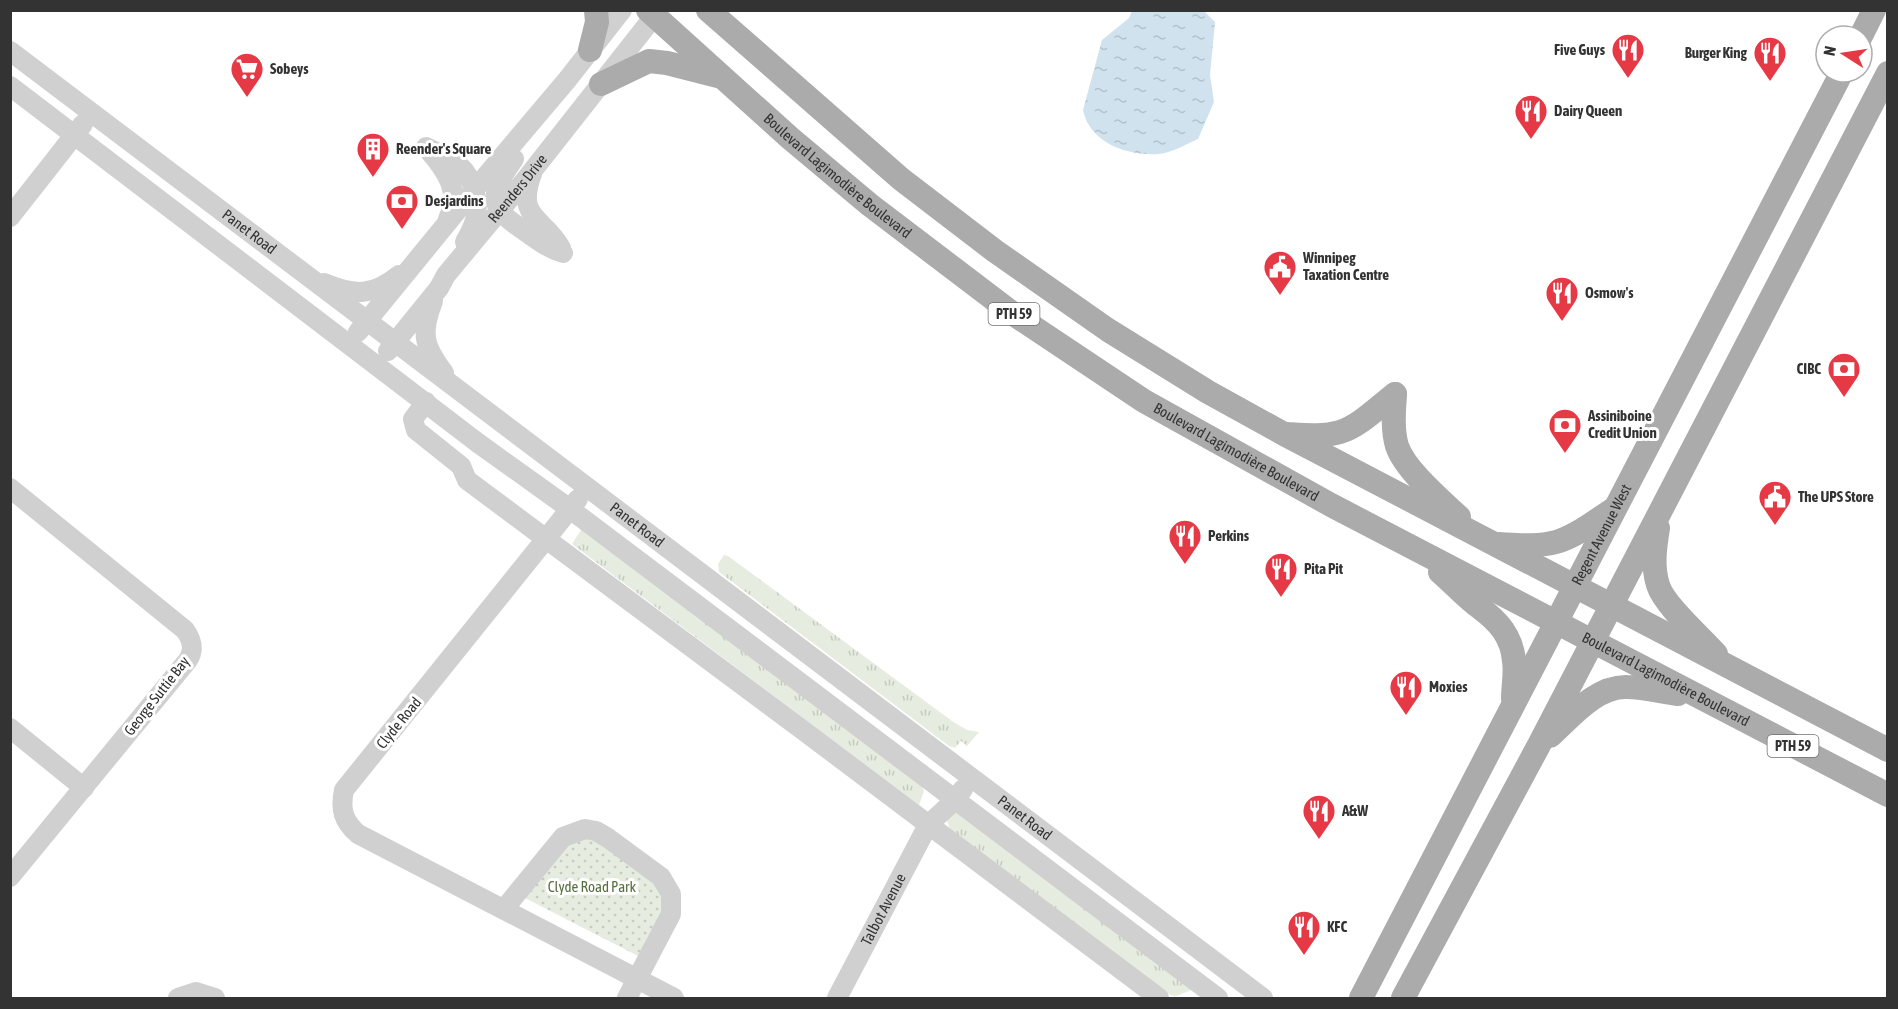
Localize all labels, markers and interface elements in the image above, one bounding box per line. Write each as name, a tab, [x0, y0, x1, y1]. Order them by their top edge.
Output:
north arrow	[1814, 24, 1874, 84]
restaurant icon: Five Guys	[1610, 32, 1646, 79]
restaurant icon: Burger King	[1752, 35, 1788, 82]
place label: Five Guys	[1554, 41, 1606, 58]
place label: Burger King	[1685, 44, 1748, 61]
text: N	[1820, 44, 1839, 57]
supermarket icon: Sobeys	[229, 51, 265, 98]
place label: Sobeys	[270, 60, 309, 77]
restaurant icon: Dairy Queen	[1513, 93, 1549, 140]
place label: Dairy Queen	[1554, 102, 1622, 119]
street label: Boulevard Lagimodière Boulevard	[761, 110, 915, 241]
building icon: Reender's Square	[355, 131, 391, 178]
place label: Reender's Square	[396, 140, 492, 157]
street label: Reenders Drive	[484, 151, 550, 226]
bank icon: Desjardins	[384, 183, 420, 230]
place label: Desjardins	[425, 192, 484, 209]
street label: Panet Road	[219, 206, 280, 257]
public building icon: Winnipeg Taxation Centre	[1262, 249, 1298, 296]
place label: Winnipeg Taxation Centre	[1302, 249, 1389, 283]
restaurant icon: Osmow's	[1544, 275, 1580, 322]
place label: Osmow's	[1585, 284, 1634, 301]
road number: PTH 59	[988, 303, 1040, 325]
bank icon: CIBC	[1826, 351, 1862, 398]
place label: CIBC	[1797, 360, 1821, 377]
street label: Boulevard Lagimodière Boulevard	[1151, 399, 1322, 505]
bank icon: Assiniboine Credit Union	[1547, 407, 1583, 454]
place label: Assiniboine Credit Union	[1587, 407, 1657, 441]
public building icon: The UPS Store	[1757, 479, 1793, 526]
street label: Regent Avenue West	[1568, 481, 1634, 588]
place label: The UPS Store	[1798, 488, 1874, 505]
street label: Panet Road	[607, 499, 668, 550]
restaurant icon: Perkins	[1167, 518, 1203, 565]
place label: Perkins	[1208, 527, 1250, 544]
restaurant icon: Pita Pit	[1263, 551, 1299, 598]
place label: Pita Pit	[1304, 560, 1344, 577]
street label: Boulevard Lagimodière Boulevard	[1579, 628, 1753, 729]
street label: George Suttie Bay	[121, 653, 193, 739]
restaurant icon: Moxies	[1388, 669, 1424, 716]
place label: Moxies	[1429, 678, 1468, 695]
street label: Clyde Road	[373, 694, 424, 752]
road number: PTH 59	[1768, 735, 1818, 757]
street label: Panet Road	[995, 792, 1055, 843]
restaurant icon: A&W	[1301, 793, 1337, 840]
place label: A&W	[1341, 802, 1368, 819]
street label: Talbot Avenue	[857, 870, 909, 948]
park label: Clyde Road Park	[548, 878, 637, 895]
restaurant icon: KFC	[1286, 909, 1322, 956]
place label: KFC	[1327, 918, 1347, 935]

